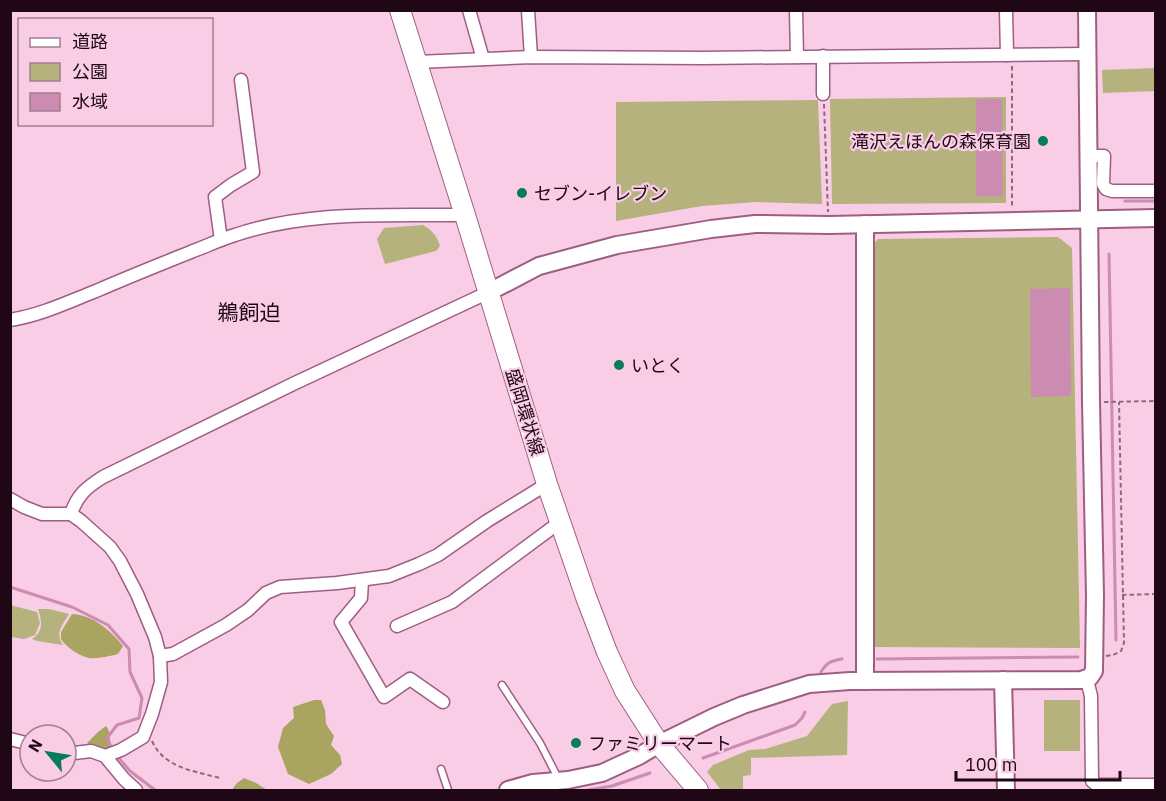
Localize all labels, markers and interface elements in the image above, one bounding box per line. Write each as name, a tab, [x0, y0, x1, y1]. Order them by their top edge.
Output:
legend	[18, 18, 213, 126]
text: 道路	[72, 30, 108, 53]
text: 公園	[72, 60, 108, 83]
text: 水域	[72, 90, 108, 113]
place label: 滝沢えほんの森保育園	[851, 130, 1031, 153]
marker: 滝沢えほんの森保育園	[1036, 134, 1050, 148]
place label: セブン-イレブン	[534, 182, 667, 205]
marker: セブン-イレブン	[515, 186, 529, 200]
district label: 鵜飼迫	[218, 298, 281, 326]
place label: いとく	[631, 354, 684, 377]
marker: いとく	[612, 358, 626, 372]
street label: 盛岡環状線	[501, 366, 549, 458]
north arrow	[18, 723, 78, 783]
place label: ファミリーマート	[588, 732, 732, 755]
text: N	[23, 735, 47, 756]
marker: ファミリーマート	[569, 736, 583, 750]
scale bar	[956, 744, 1120, 782]
text: 100 m	[965, 753, 1017, 776]

